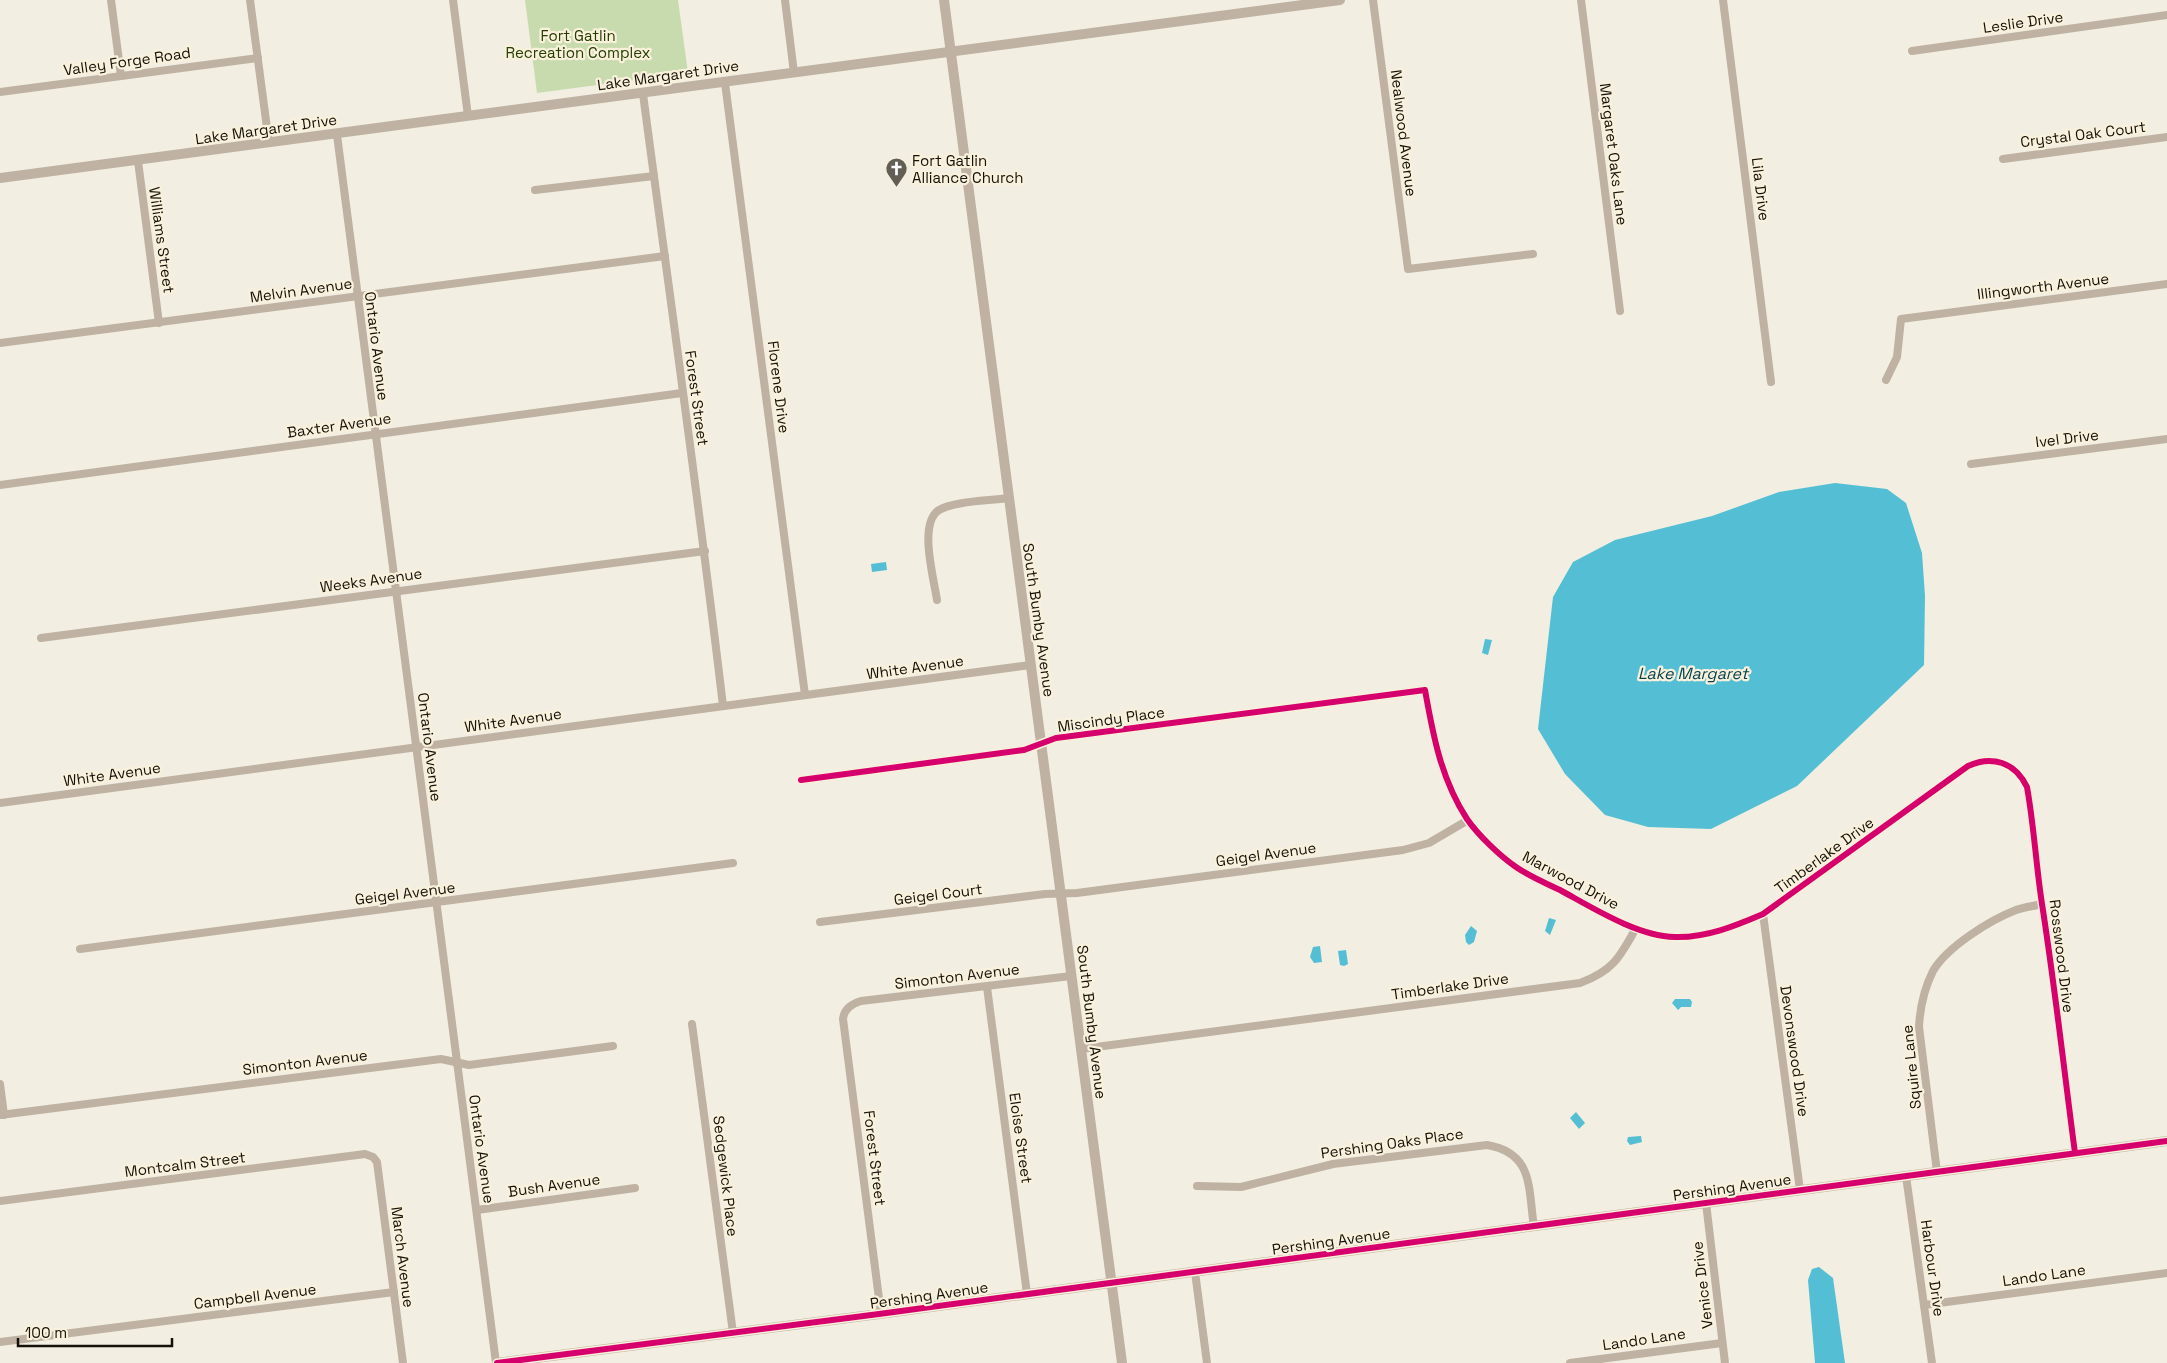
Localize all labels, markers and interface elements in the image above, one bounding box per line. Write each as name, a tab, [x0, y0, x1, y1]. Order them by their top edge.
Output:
street label: Leslie Drive	[1982, 7, 2065, 37]
park label: Fort Gatlin Recreation Complex	[505, 26, 651, 62]
street label: Valley Forge Road	[62, 43, 192, 79]
street label: Lake Margaret Drive	[596, 56, 740, 94]
street label: Nealwood Avenue	[1387, 68, 1421, 198]
street label: Margaret Oaks Lane	[1596, 82, 1632, 226]
street label: Lake Margaret Drive	[194, 110, 338, 148]
street label: Crystal Oak Court	[2019, 117, 2147, 151]
place label: Fort Gatlin Alliance Church	[912, 151, 1023, 187]
street label: Lila Drive	[1748, 156, 1774, 222]
church icon: Fort Gatlin Alliance Church	[884, 157, 908, 188]
street label: Williams Street	[145, 186, 179, 294]
street label: Illingworth Avenue	[1976, 268, 2110, 304]
street label: Melvin Avenue	[249, 273, 353, 307]
street label: Ontario Avenue	[361, 290, 393, 402]
street label: Florene Drive	[764, 340, 794, 435]
street label: Forest Street	[681, 349, 713, 447]
street label: Baxter Avenue	[286, 408, 393, 442]
street label: Ivel Drive	[2034, 425, 2100, 451]
street label: South Bumby Avenue	[1019, 542, 1059, 698]
street label: Weeks Avenue	[319, 563, 423, 597]
street label: White Avenue	[865, 651, 965, 683]
water label: Lake Margaret	[1638, 663, 1750, 684]
street label: Ontario Avenue	[414, 691, 446, 803]
street label: Miscindy Place	[1056, 702, 1166, 736]
street label: White Avenue	[463, 704, 563, 736]
street label: White Avenue	[62, 758, 162, 790]
street label: Timberlake Drive	[1771, 813, 1877, 897]
street label: Geigel Avenue	[1215, 838, 1318, 870]
street label: Marwood Drive	[1519, 846, 1623, 914]
street label: Geigel Avenue	[354, 877, 457, 909]
street label: Geigel Court	[893, 879, 983, 909]
street label: Rosswood Drive	[2046, 898, 2078, 1014]
street label: South Bumby Avenue	[1073, 944, 1111, 1100]
street label: Simonton Avenue	[893, 959, 1021, 993]
street label: Timberlake Drive	[1390, 968, 1510, 1004]
street label: Devonswood Drive	[1776, 984, 1814, 1118]
street label: Squire Lane	[1897, 1024, 1925, 1110]
street label: Simonton Avenue	[241, 1045, 369, 1079]
street label: Eloise Street	[1005, 1091, 1037, 1185]
street label: Ontario Avenue	[465, 1093, 499, 1205]
street label: Forest Street	[860, 1109, 890, 1207]
street label: Sedgewick Place	[709, 1114, 743, 1238]
street label: Pershing Oaks Place	[1319, 1124, 1465, 1162]
street label: Montcalm Street	[123, 1147, 247, 1181]
street label: Bush Avenue	[507, 1169, 601, 1201]
street label: Pershing Avenue	[1672, 1169, 1793, 1205]
street label: March Avenue	[387, 1205, 419, 1309]
street label: Harbour Drive	[1917, 1218, 1949, 1318]
street label: Pershing Avenue	[1271, 1223, 1392, 1259]
street label: Venice Drive	[1687, 1240, 1717, 1330]
street label: Lando Lane	[2001, 1260, 2087, 1290]
street label: Pershing Avenue	[869, 1277, 990, 1313]
street label: Campbell Avenue	[193, 1279, 317, 1313]
scale bar	[18, 1316, 171, 1348]
text: 100 m	[25, 1323, 67, 1342]
street label: Lando Lane	[1601, 1324, 1687, 1354]

